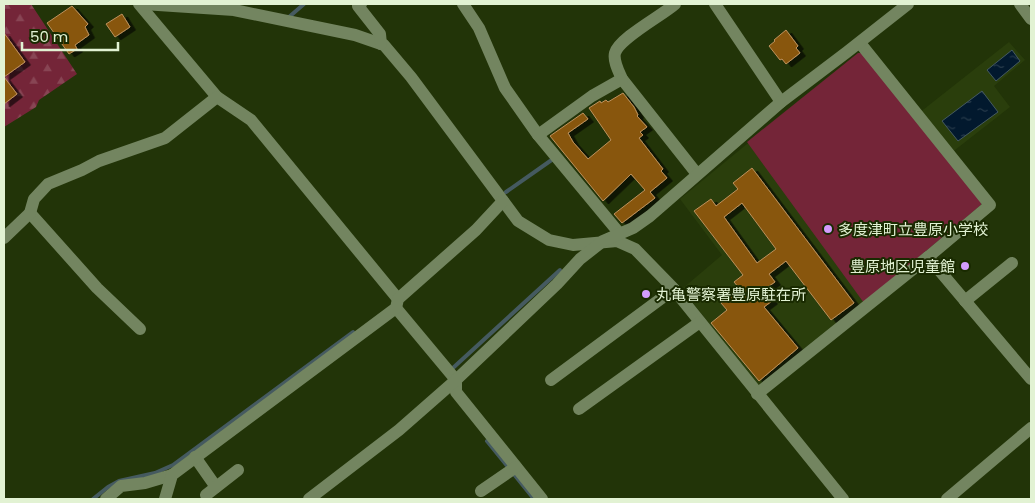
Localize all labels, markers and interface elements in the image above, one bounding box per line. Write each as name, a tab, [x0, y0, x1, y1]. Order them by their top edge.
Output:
scale bar	[22, 20, 119, 52]
text: 50 m	[30, 26, 68, 47]
place label: 多度津町立豊原小学校	[838, 219, 988, 240]
marker: 多度津町立豊原小学校	[822, 223, 834, 235]
place label: 豊原地区児童館	[850, 256, 955, 277]
marker: 豊原地区児童館	[959, 260, 971, 272]
place label: 丸亀警察署豊原駐在所	[656, 284, 806, 305]
marker: 丸亀警察署豊原駐在所	[640, 288, 652, 300]

